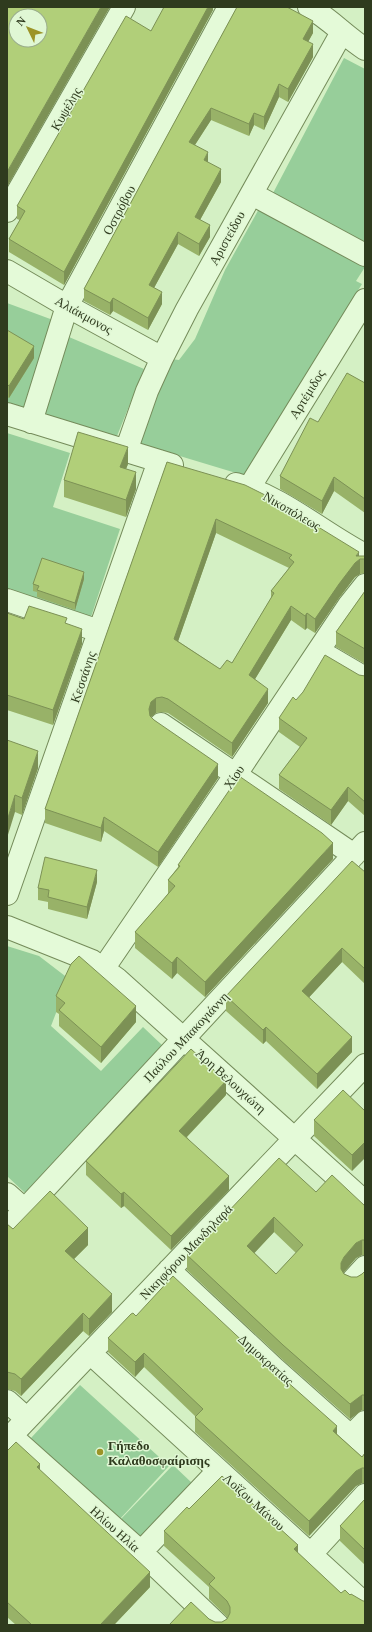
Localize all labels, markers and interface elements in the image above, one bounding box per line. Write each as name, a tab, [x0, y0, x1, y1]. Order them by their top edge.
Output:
north arrow	[8, 8, 48, 48]
text: N	[14, 14, 28, 28]
street label: Κυψέλης	[48, 84, 85, 133]
street label: Οστρόβου	[100, 183, 138, 237]
street label: Αριστείδου	[206, 208, 248, 268]
street label: Αλιάκμονος	[53, 293, 116, 337]
street label: Αρτέμιδος	[286, 366, 328, 421]
street label: Νικοπόλεως	[260, 488, 324, 534]
street label: Κεσσάνης	[67, 648, 99, 705]
street label: Χίου	[221, 762, 247, 792]
street label: Παύλου Μπακογιάννη	[140, 989, 232, 1085]
street label: Άρη Βελουχιώτη	[193, 1046, 269, 1117]
street label: Νικηφόρου Μανδηλαρά	[137, 1201, 235, 1303]
street label: Δημοκρατίας	[235, 1331, 297, 1389]
place label: Γήπεδο Καλαθοσφαίρισης	[108, 1438, 210, 1468]
marker: Γήπεδο Καλαθοσφαίρισης	[95, 1447, 105, 1457]
street label: Λοΐζου Μάνου	[220, 1470, 288, 1534]
street label: Ηλίου Ηλία	[87, 1503, 143, 1555]

